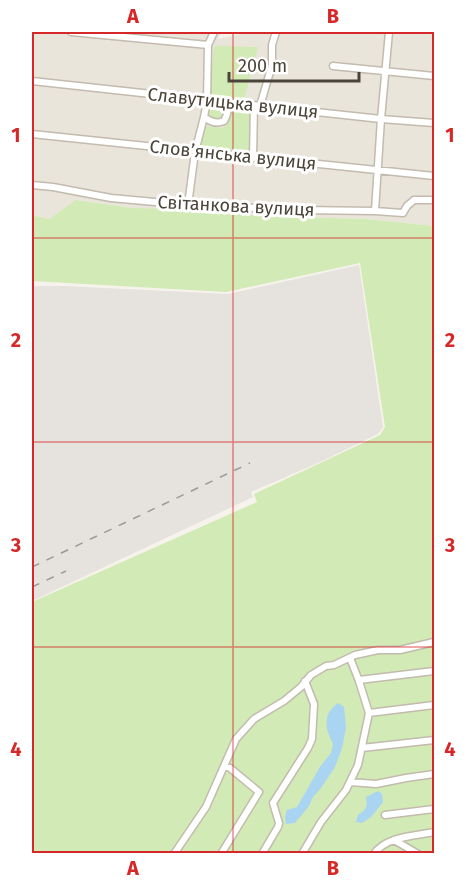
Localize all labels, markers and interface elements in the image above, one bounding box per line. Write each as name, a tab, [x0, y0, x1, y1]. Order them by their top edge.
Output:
text: A	[126, 4, 140, 28]
text: B	[327, 4, 339, 28]
scale bar	[229, 45, 360, 83]
text: 200 m	[238, 55, 287, 77]
street label: Славутицька вулиця	[147, 83, 319, 123]
text: 1	[11, 123, 21, 147]
text: 1	[445, 123, 455, 147]
street label: Словʼянська вулиця	[149, 135, 317, 175]
street label: Світанкова вулиця	[157, 191, 315, 221]
text: 2	[11, 328, 21, 352]
text: 2	[445, 328, 455, 352]
text: 3	[10, 533, 21, 557]
text: 3	[444, 533, 455, 557]
text: 4	[10, 737, 22, 761]
text: 4	[444, 737, 456, 761]
text: A	[126, 856, 140, 880]
text: B	[327, 856, 339, 880]

